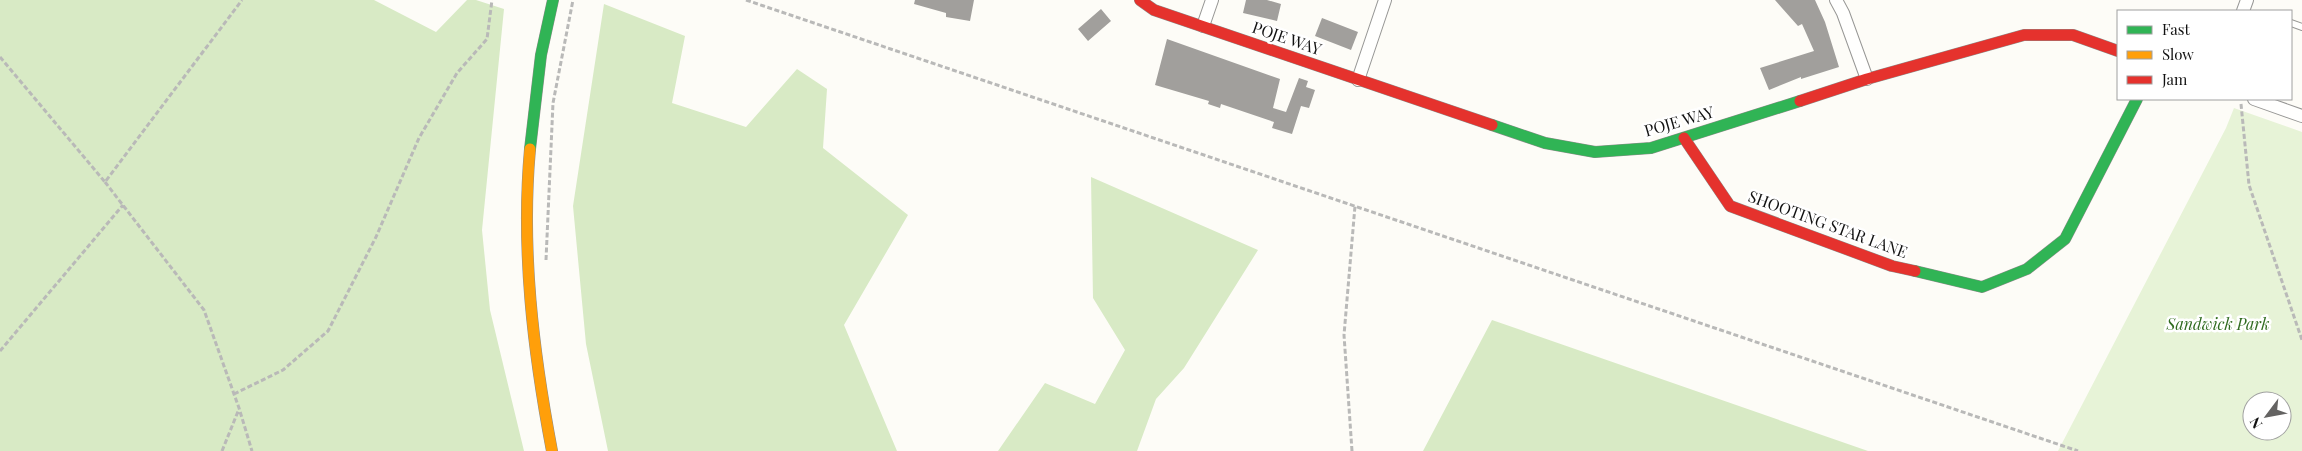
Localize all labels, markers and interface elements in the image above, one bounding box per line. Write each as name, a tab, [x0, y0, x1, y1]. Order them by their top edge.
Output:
legend	[2117, 10, 2292, 100]
street label: POJE WAY	[1250, 16, 1325, 59]
text: Fast	[2162, 19, 2191, 39]
text: Slow	[2162, 44, 2194, 64]
text: Jam	[2161, 69, 2188, 89]
street label: POJE WAY	[1641, 100, 1717, 141]
street label: SHOOTING STAR LANE	[1746, 185, 1911, 262]
park label: Sandwick Park	[2166, 313, 2269, 334]
north arrow	[2242, 391, 2292, 441]
text: N	[2245, 414, 2266, 432]

